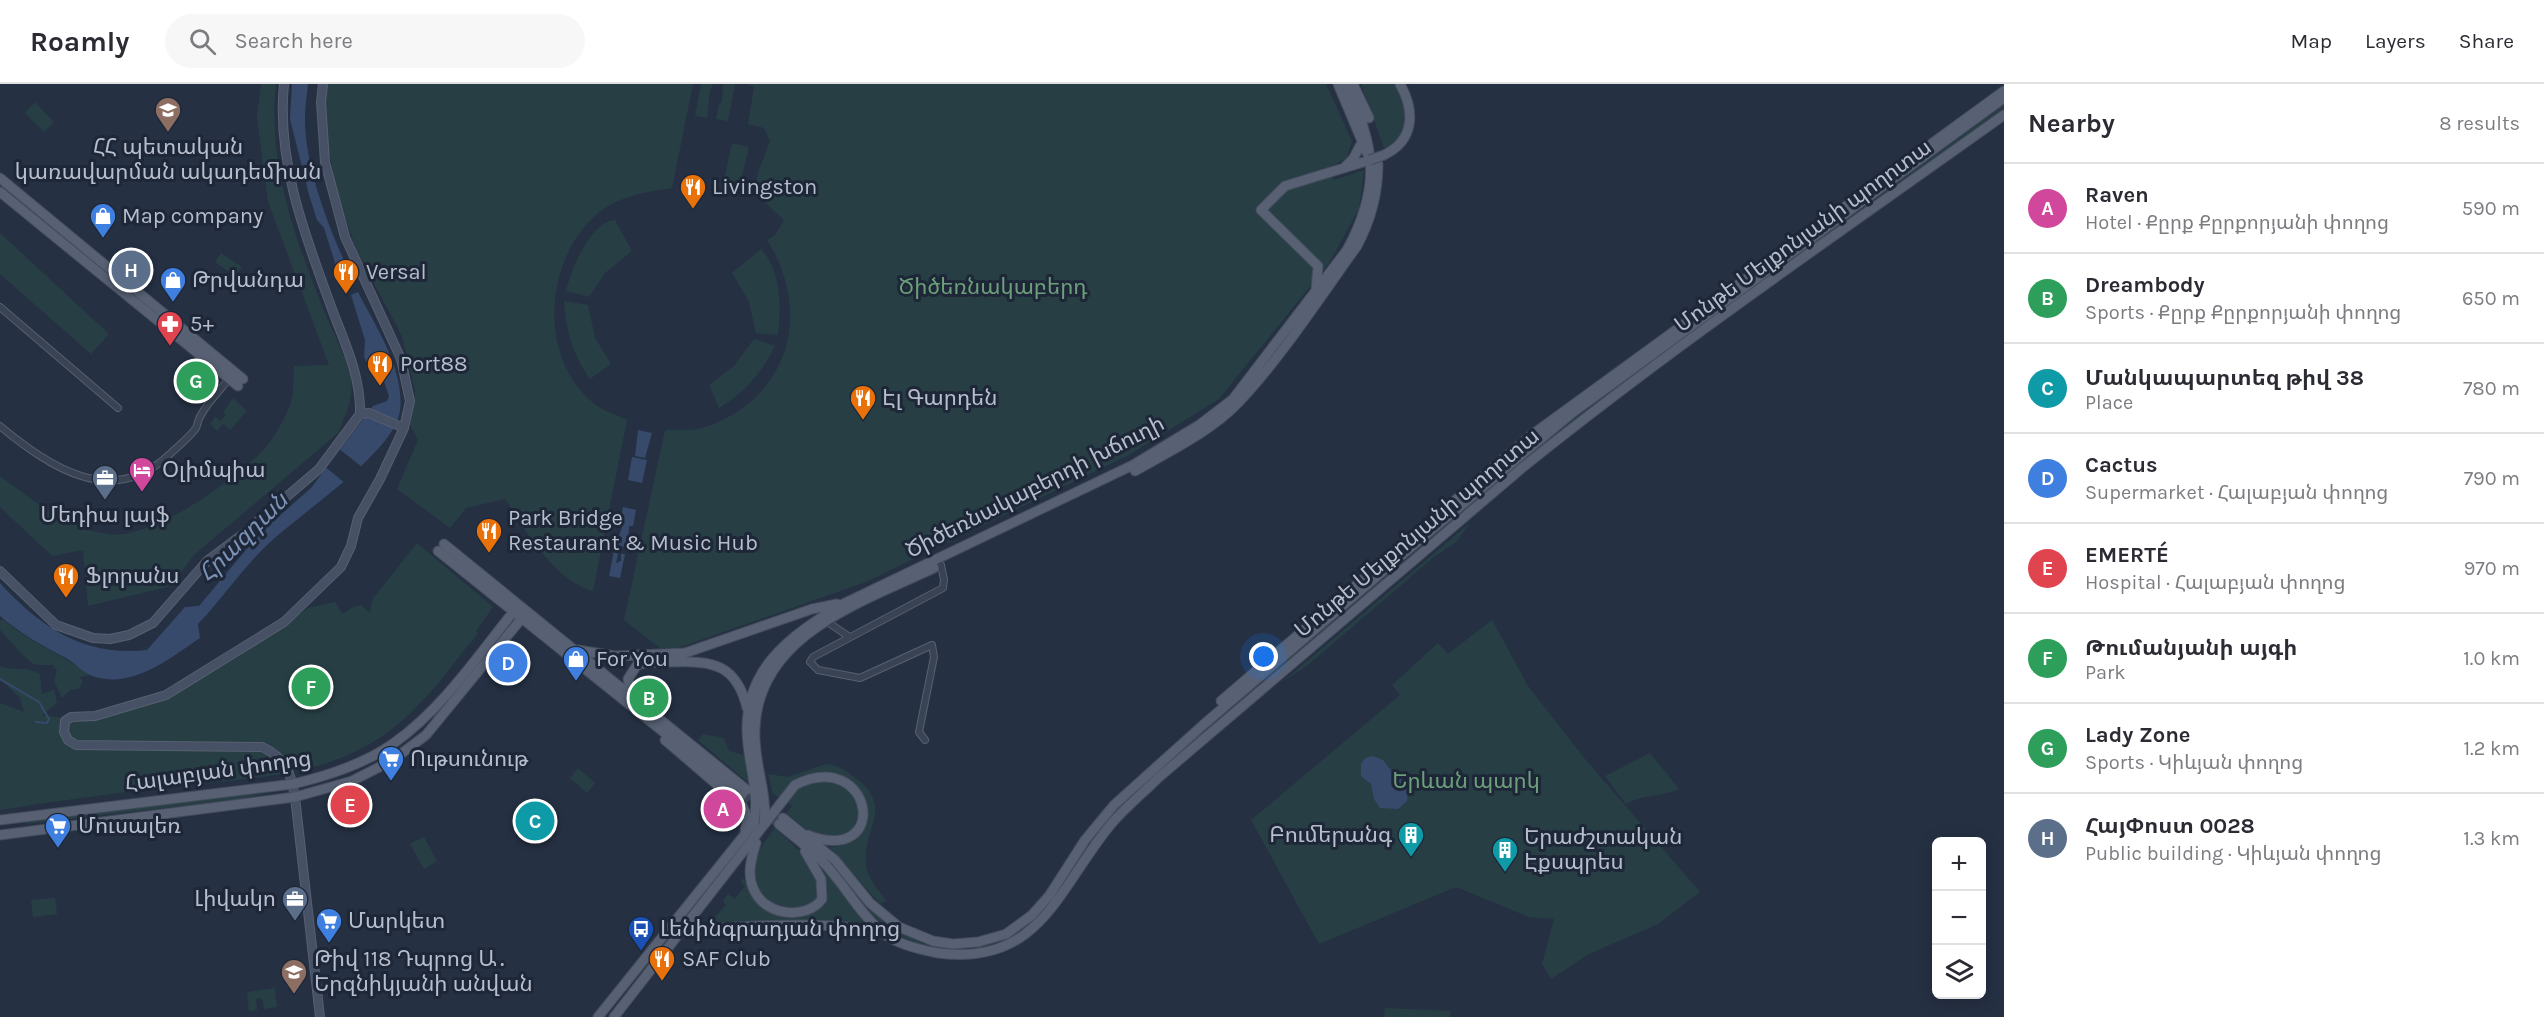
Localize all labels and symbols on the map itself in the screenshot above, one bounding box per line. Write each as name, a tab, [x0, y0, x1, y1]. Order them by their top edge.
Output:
school or university icon: ՀՀ պետական կառավարման ակադեմիան	[153, 95, 183, 133]
place label: ՀՀ պետական կառավարման ակադեմիան	[15, 134, 321, 185]
street label: Մոնթե Մելքոնյանի պողոտա	[1669, 134, 1937, 338]
restaurant icon: Livingston	[678, 172, 708, 210]
place label: Livingston	[712, 174, 817, 200]
shop icon: Map company	[88, 201, 118, 239]
place label: Map company	[122, 203, 263, 229]
pin: H	[112, 248, 150, 292]
restaurant icon: Versal	[331, 257, 361, 295]
place label: Versal	[366, 259, 427, 285]
shop icon: Թրվանդա	[158, 265, 188, 303]
place label: Թրվանդա	[192, 267, 304, 293]
park label: Ծիծեռնակաբերդ	[899, 274, 1087, 300]
pharmacy icon: 5+	[155, 309, 185, 347]
place label: 5+	[190, 311, 214, 337]
restaurant icon: Port88	[365, 349, 395, 387]
place label: Port88	[400, 351, 467, 377]
pin: G	[176, 358, 216, 404]
restaurant icon: Էլ Գարդեն	[848, 383, 878, 421]
place label: Էլ Գարդեն	[882, 385, 997, 411]
street label: Ծիծեռնակաբերդի խճուղի	[901, 410, 1169, 564]
street label: Մոնթե Մելքոնյանի պողոտա	[1289, 423, 1545, 643]
hotel icon: Օլիմպիա	[127, 455, 157, 493]
place label: Օլիմպիա	[162, 457, 265, 483]
office icon: Մեդիա լայֆ	[90, 463, 120, 501]
water label: Հրազդան	[192, 485, 295, 588]
place label: Մեդիա լայֆ	[40, 502, 170, 528]
place label: Park Bridge Restaurant & Music Hub	[508, 505, 758, 556]
restaurant icon: Park Bridge Restaurant & Music Hub	[474, 516, 504, 554]
restaurant icon: Ֆլորանս	[51, 561, 81, 599]
place label: Ֆլորանս	[86, 563, 179, 589]
pin: D	[488, 640, 528, 686]
your location	[1249, 642, 1278, 671]
shop icon: For You	[561, 644, 591, 682]
place label: For You	[596, 646, 668, 672]
pin: F	[292, 664, 330, 710]
pin: B	[630, 676, 668, 720]
supermarket icon: Ութսունութ	[376, 744, 406, 782]
street label: Հալաբյան փողոց	[123, 745, 313, 797]
place label: Ութսունութ	[410, 746, 529, 772]
park label: Երևան պարկ	[1392, 768, 1540, 794]
pin: E	[330, 782, 370, 828]
pin: A	[704, 786, 742, 832]
pin: C	[516, 798, 554, 844]
supermarket icon: Մուսալեռ	[43, 811, 73, 849]
place label: Մուսալեռ	[78, 813, 181, 839]
building icon: Բումերանգ	[1396, 820, 1426, 858]
place label: Բումերանգ	[1269, 822, 1392, 848]
place label: Երաժշտական Էքսպրես	[1524, 824, 1682, 875]
building icon: Երաժշտական Էքսպրես	[1490, 835, 1520, 873]
office icon: Լիվակո	[280, 884, 310, 922]
place label: Լիվակո	[194, 886, 276, 912]
supermarket icon: Մարկետ	[314, 906, 344, 944]
place label: Մարկետ	[348, 908, 445, 934]
bus stop icon: Լենինգրադյան փողոց	[626, 914, 656, 952]
place label: Լենինգրադյան փողոց	[660, 916, 900, 942]
restaurant icon: SAF Club	[647, 944, 677, 982]
place label: Թիվ 118 Դպրոց Ա․ Երզնիկյանի անվան	[314, 946, 533, 997]
place label: SAF Club	[682, 946, 771, 972]
school or university icon: Թիվ 118 Դպրոց Ա․ Երզնիկյանի անվան	[279, 957, 309, 995]

